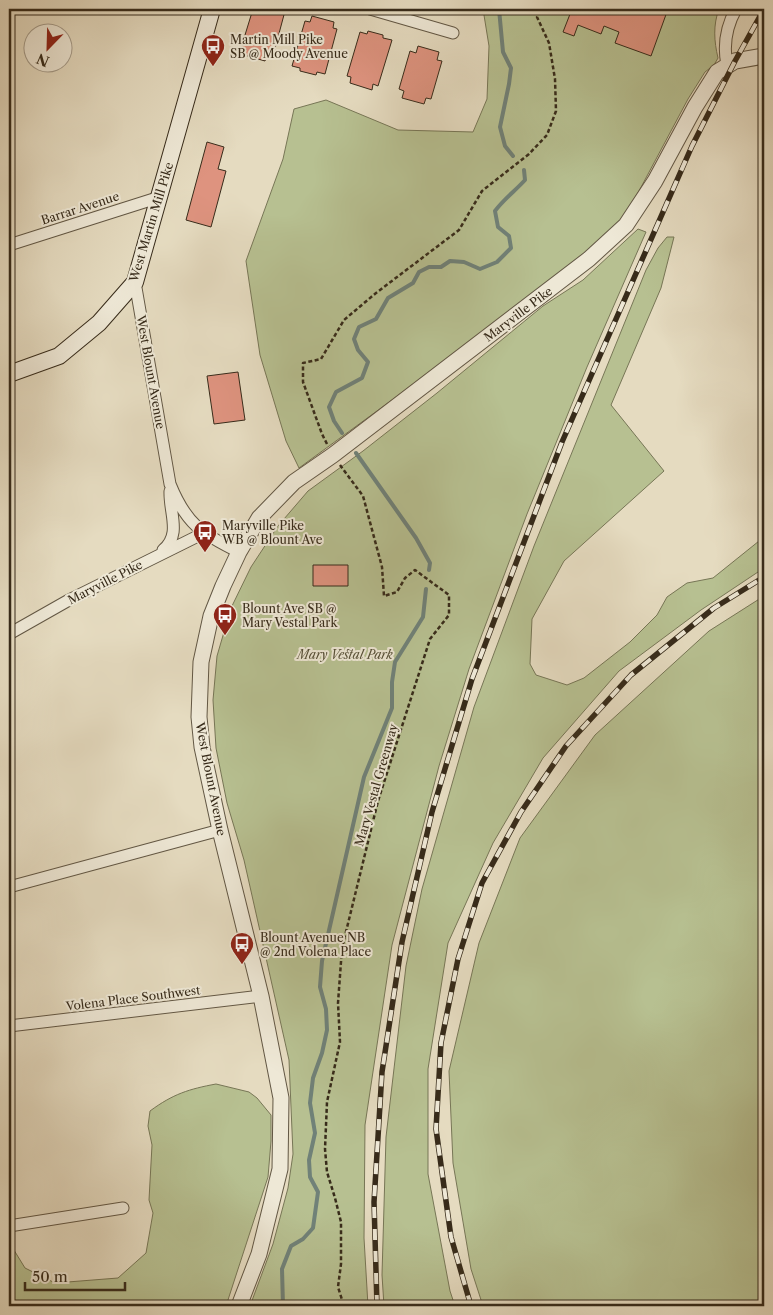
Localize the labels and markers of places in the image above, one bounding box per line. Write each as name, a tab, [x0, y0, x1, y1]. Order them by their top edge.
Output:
place label: Martin Mill Pike SB @ Moody Avenue	[230, 32, 348, 61]
bus stop icon: Martin Mill Pike SB @ Moody Avenue	[200, 33, 226, 67]
place label: Maryville Pike WB @ Blount Ave	[221, 518, 323, 547]
bus stop icon: Maryville Pike WB @ Blount Ave	[192, 519, 218, 553]
place label: Blount Ave SB @ Mary Vestal Park	[242, 601, 338, 630]
bus stop icon: Blount Ave SB @ Mary Vestal Park	[212, 602, 238, 636]
place label: Blount Avenue NB @ 2nd Volena Place	[260, 930, 371, 959]
bus stop icon: Blount Avenue NB @ 2nd Volena Place	[229, 931, 255, 965]

